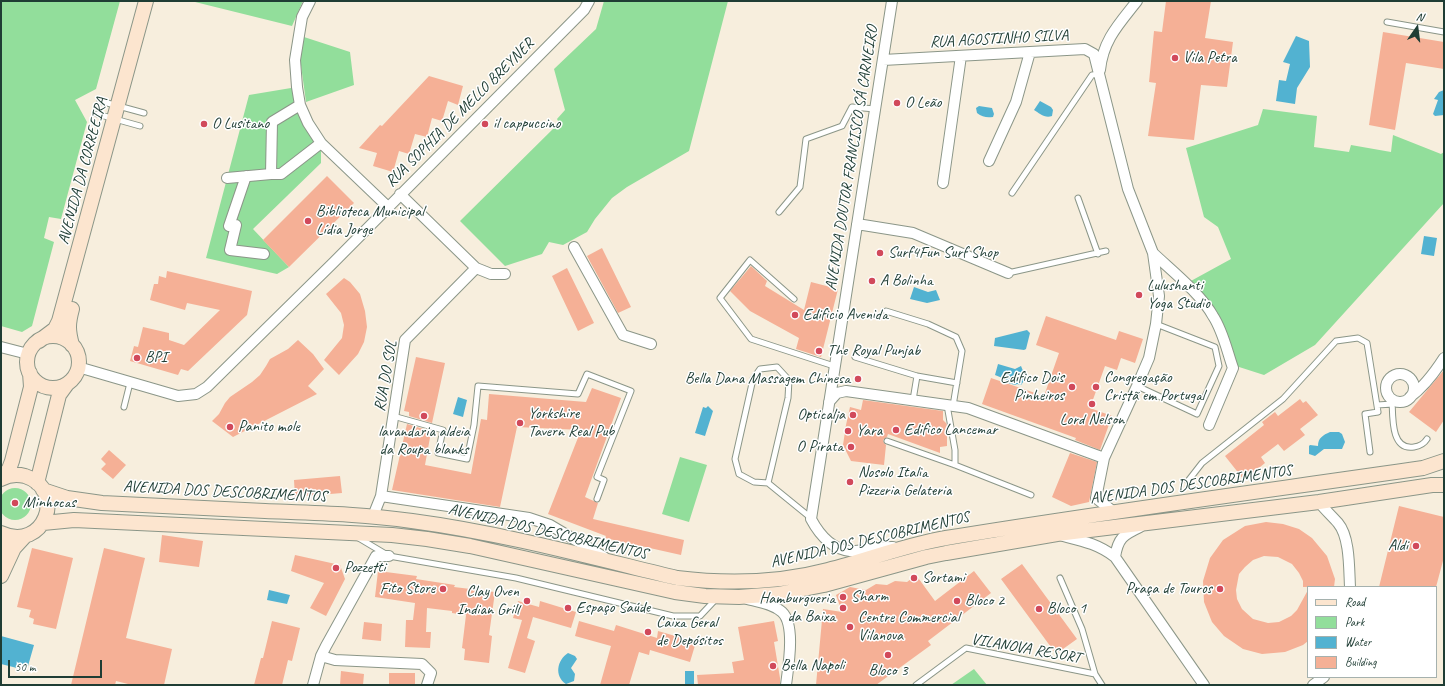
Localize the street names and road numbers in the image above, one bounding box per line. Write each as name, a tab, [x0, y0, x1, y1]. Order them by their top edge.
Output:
street label: AVENIDA DOUTOR FRANCISCO SÁ CARNEIRO	[822, 24, 882, 292]
street label: RUA AGOSTINHO SILVA	[929, 26, 1069, 52]
street label: RUA SOPHIA DE MELLO BREYNER	[382, 35, 538, 191]
street label: AVENIDA DA CORREEIRA	[54, 95, 112, 247]
street label: RUA DO SOL	[370, 339, 402, 413]
street label: AVENIDA DOS DESCOBRIMENTOS	[1089, 461, 1293, 509]
street label: AVENIDA DOS DESCOBRIMENTOS	[123, 477, 327, 507]
street label: AVENIDA DOS DESCOBRIMENTOS	[447, 500, 649, 564]
street label: AVENIDA DOS DESCOBRIMENTOS	[769, 508, 971, 572]
street label: VILANOVA RESORT	[970, 630, 1082, 668]

